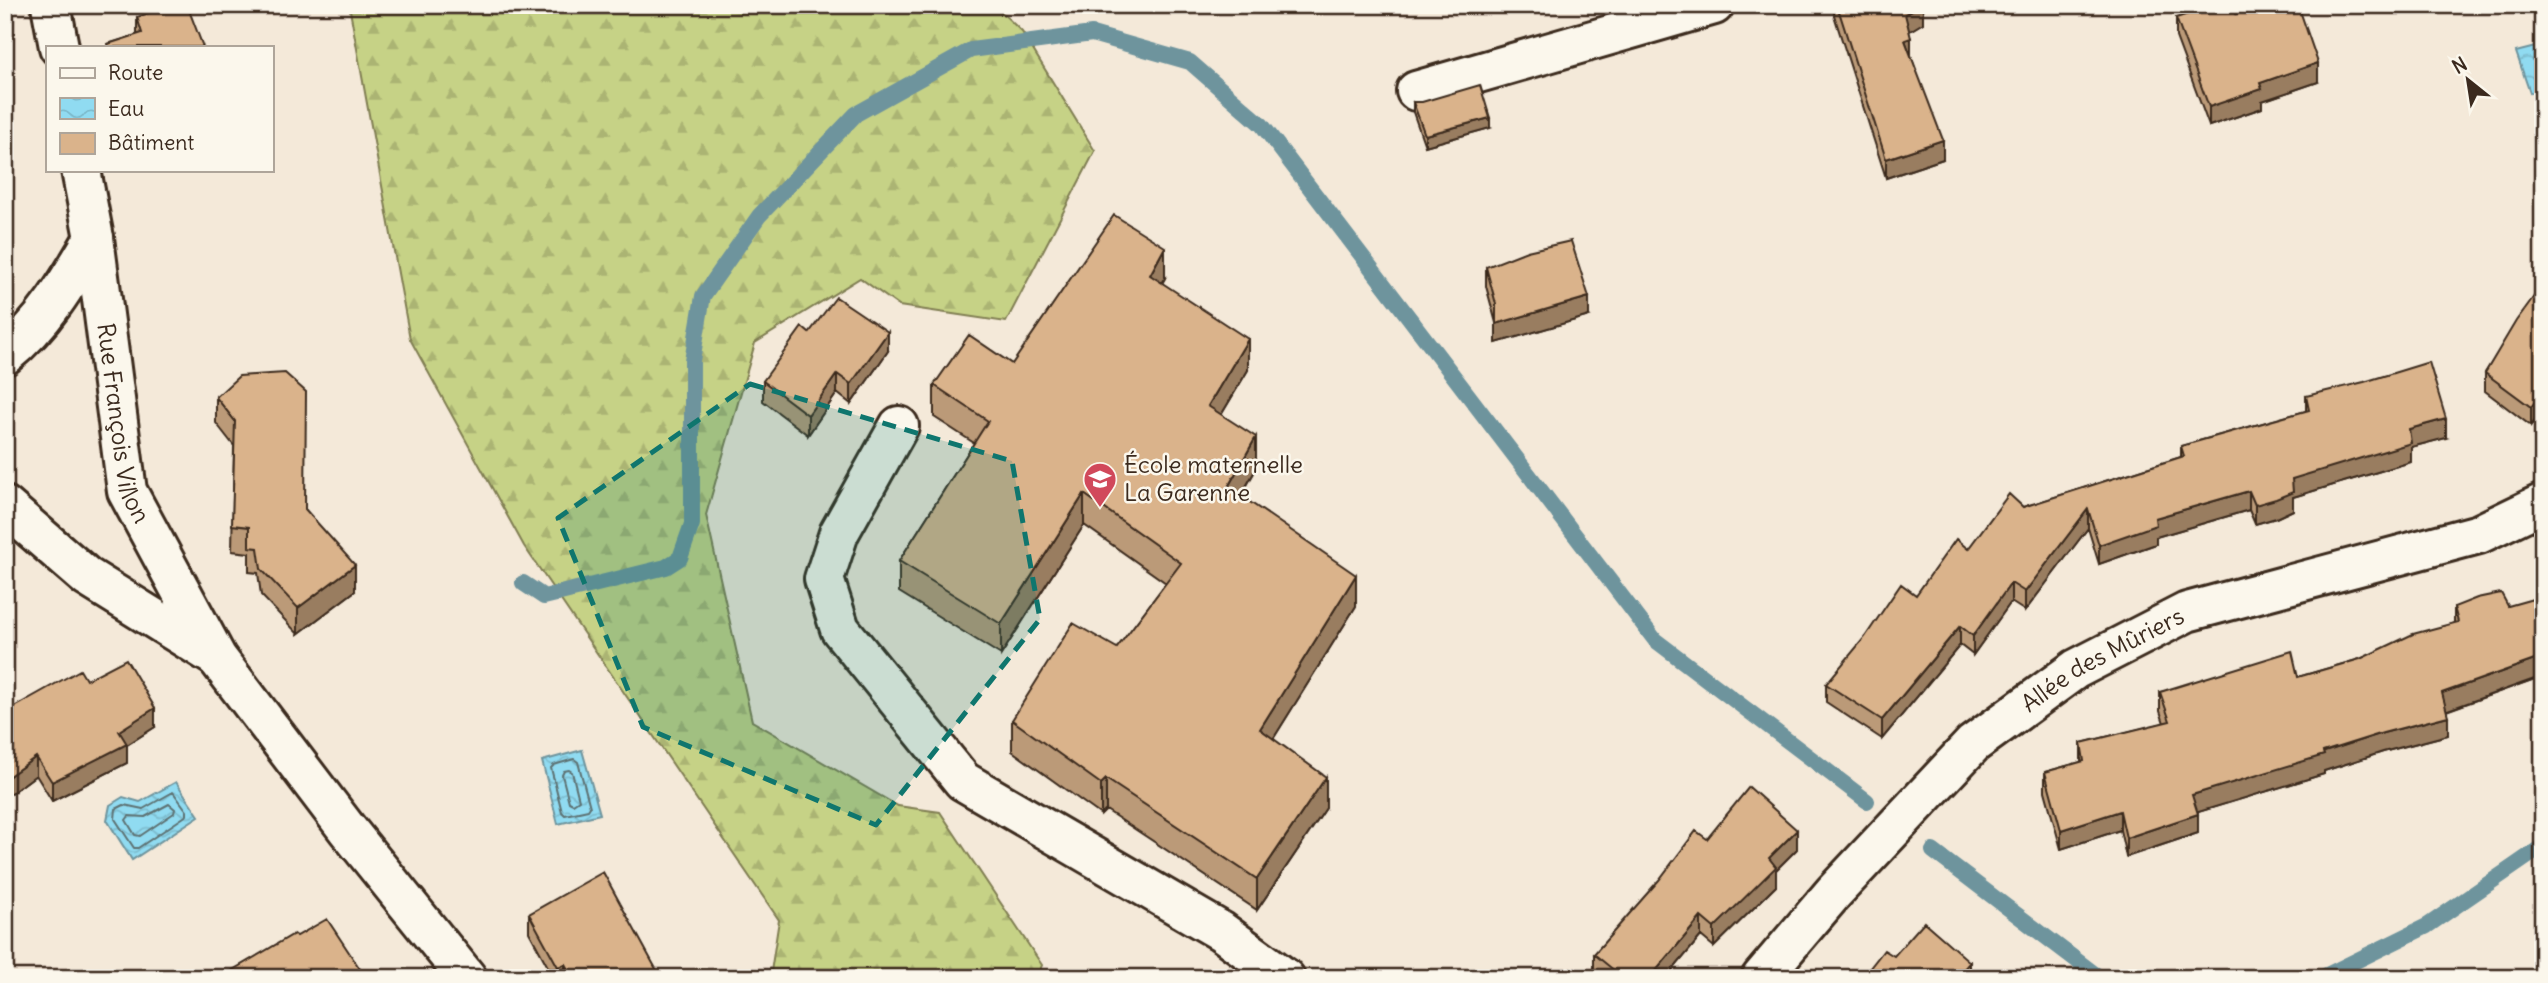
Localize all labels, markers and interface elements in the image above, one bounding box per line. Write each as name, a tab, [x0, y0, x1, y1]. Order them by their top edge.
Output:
legend	[46, 46, 273, 172]
north arrow	[2432, 46, 2502, 116]
text: N	[2448, 52, 2471, 79]
text: Route	[108, 59, 163, 86]
text: Eau	[108, 95, 144, 122]
text: Bâtiment	[108, 129, 194, 156]
street label: Rue François Villon	[91, 321, 157, 528]
place label: École maternelle La Garenne	[1124, 449, 1303, 507]
school or university icon: École maternelle La Garenne	[1081, 460, 1119, 509]
street label: Allée des Mûriers	[2015, 600, 2189, 718]

